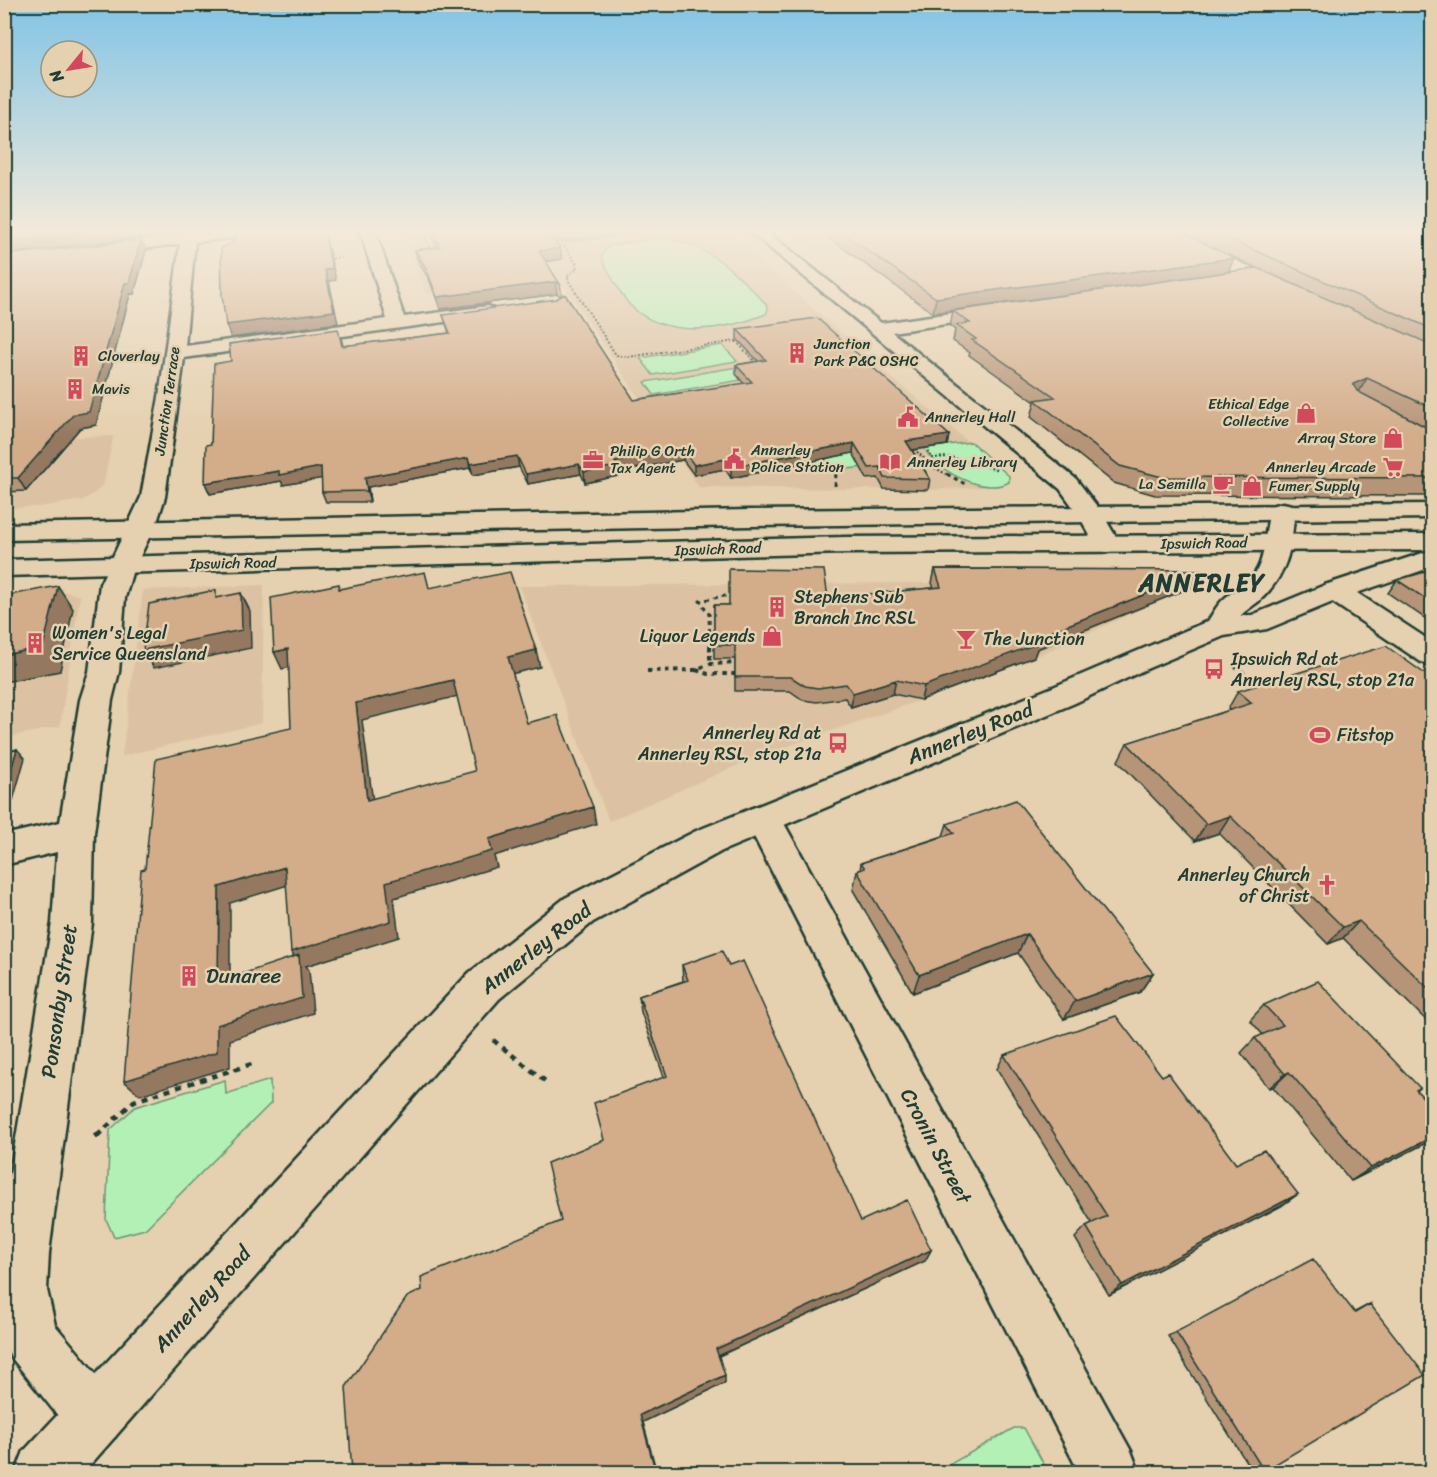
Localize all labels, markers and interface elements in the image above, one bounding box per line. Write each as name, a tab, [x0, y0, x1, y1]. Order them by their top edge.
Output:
north arrow	[39, 39, 99, 99]
text: N	[41, 63, 72, 89]
place label: Junction Park P&C OSHC	[813, 331, 919, 374]
building icon: Junction Park P&C OSHC	[785, 341, 809, 365]
place label: Cloverlay	[98, 343, 160, 369]
building icon: Cloverlay	[69, 344, 93, 368]
street label: Junction Terrace	[146, 345, 187, 458]
place label: Mavis	[92, 376, 130, 402]
building icon: Mavis	[63, 377, 87, 401]
place label: Ethical Edge Collective	[1208, 391, 1289, 434]
shop icon: Ethical Edge Collective	[1294, 401, 1318, 425]
place label: Annerley Hall	[924, 404, 1016, 430]
public building icon: Annerley Hall	[896, 405, 920, 429]
place label: Array Store	[1297, 425, 1376, 451]
shop icon: Array Store	[1381, 426, 1405, 450]
place label: Annerley Police Station	[750, 437, 844, 480]
place label: Philip G Orth Tax Agent	[610, 438, 695, 481]
public building icon: Annerley Police Station	[722, 447, 746, 471]
office icon: Philip G Orth Tax Agent	[581, 448, 605, 472]
place label: Annerley Library	[906, 449, 1017, 475]
library icon: Annerley Library	[878, 450, 902, 474]
place label: Annerley Arcade	[1265, 454, 1376, 480]
supermarket icon: Annerley Arcade	[1381, 455, 1405, 479]
place label: La Semilla	[1139, 471, 1206, 497]
cafe icon: La Semilla	[1211, 472, 1235, 496]
place label: Fumer Supply	[1269, 473, 1360, 499]
shop icon: Fumer Supply	[1240, 474, 1264, 498]
street label: Ipswich Road	[1159, 529, 1249, 557]
street label: Ipswich Road	[673, 534, 763, 564]
street label: Ipswich Road	[188, 549, 278, 577]
district label: ANNERLEY	[1138, 562, 1265, 604]
place label: Stephens Sub Branch Inc RSL	[794, 581, 916, 634]
building icon: Stephens Sub Branch Inc RSL	[765, 595, 789, 619]
place label: Women's Legal Service Queensland	[52, 617, 208, 670]
place label: Liquor Legends	[640, 620, 756, 652]
place label: The Junction	[983, 623, 1085, 655]
shop icon: Liquor Legends	[760, 624, 784, 648]
bar icon: The Junction	[954, 627, 978, 651]
building icon: Women's Legal Service Queensland	[23, 631, 47, 655]
place label: Ipswich Rd at Annerley RSL, stop 21a	[1230, 643, 1415, 696]
bus stop icon: Ipswich Rd at Annerley RSL, stop 21a	[1202, 657, 1226, 681]
street label: Annerley Road	[900, 690, 1041, 776]
place label: Annerley Rd at Annerley RSL, stop 21a	[637, 717, 822, 770]
place label: Fitstop	[1337, 719, 1394, 751]
sports icon: Fitstop	[1308, 723, 1332, 747]
bus stop icon: Annerley Rd at Annerley RSL, stop 21a	[826, 731, 850, 755]
place label: Annerley Church of Christ	[1177, 859, 1310, 912]
church icon: Annerley Church of Christ	[1315, 873, 1339, 897]
street label: Annerley Road	[471, 891, 602, 1005]
street label: Ponsonby Street	[29, 921, 89, 1081]
place label: Dunaree	[206, 957, 281, 995]
building icon: Dunaree	[177, 964, 201, 988]
street label: Cronin Street	[889, 1081, 983, 1212]
street label: Annerley Road	[142, 1235, 262, 1362]

